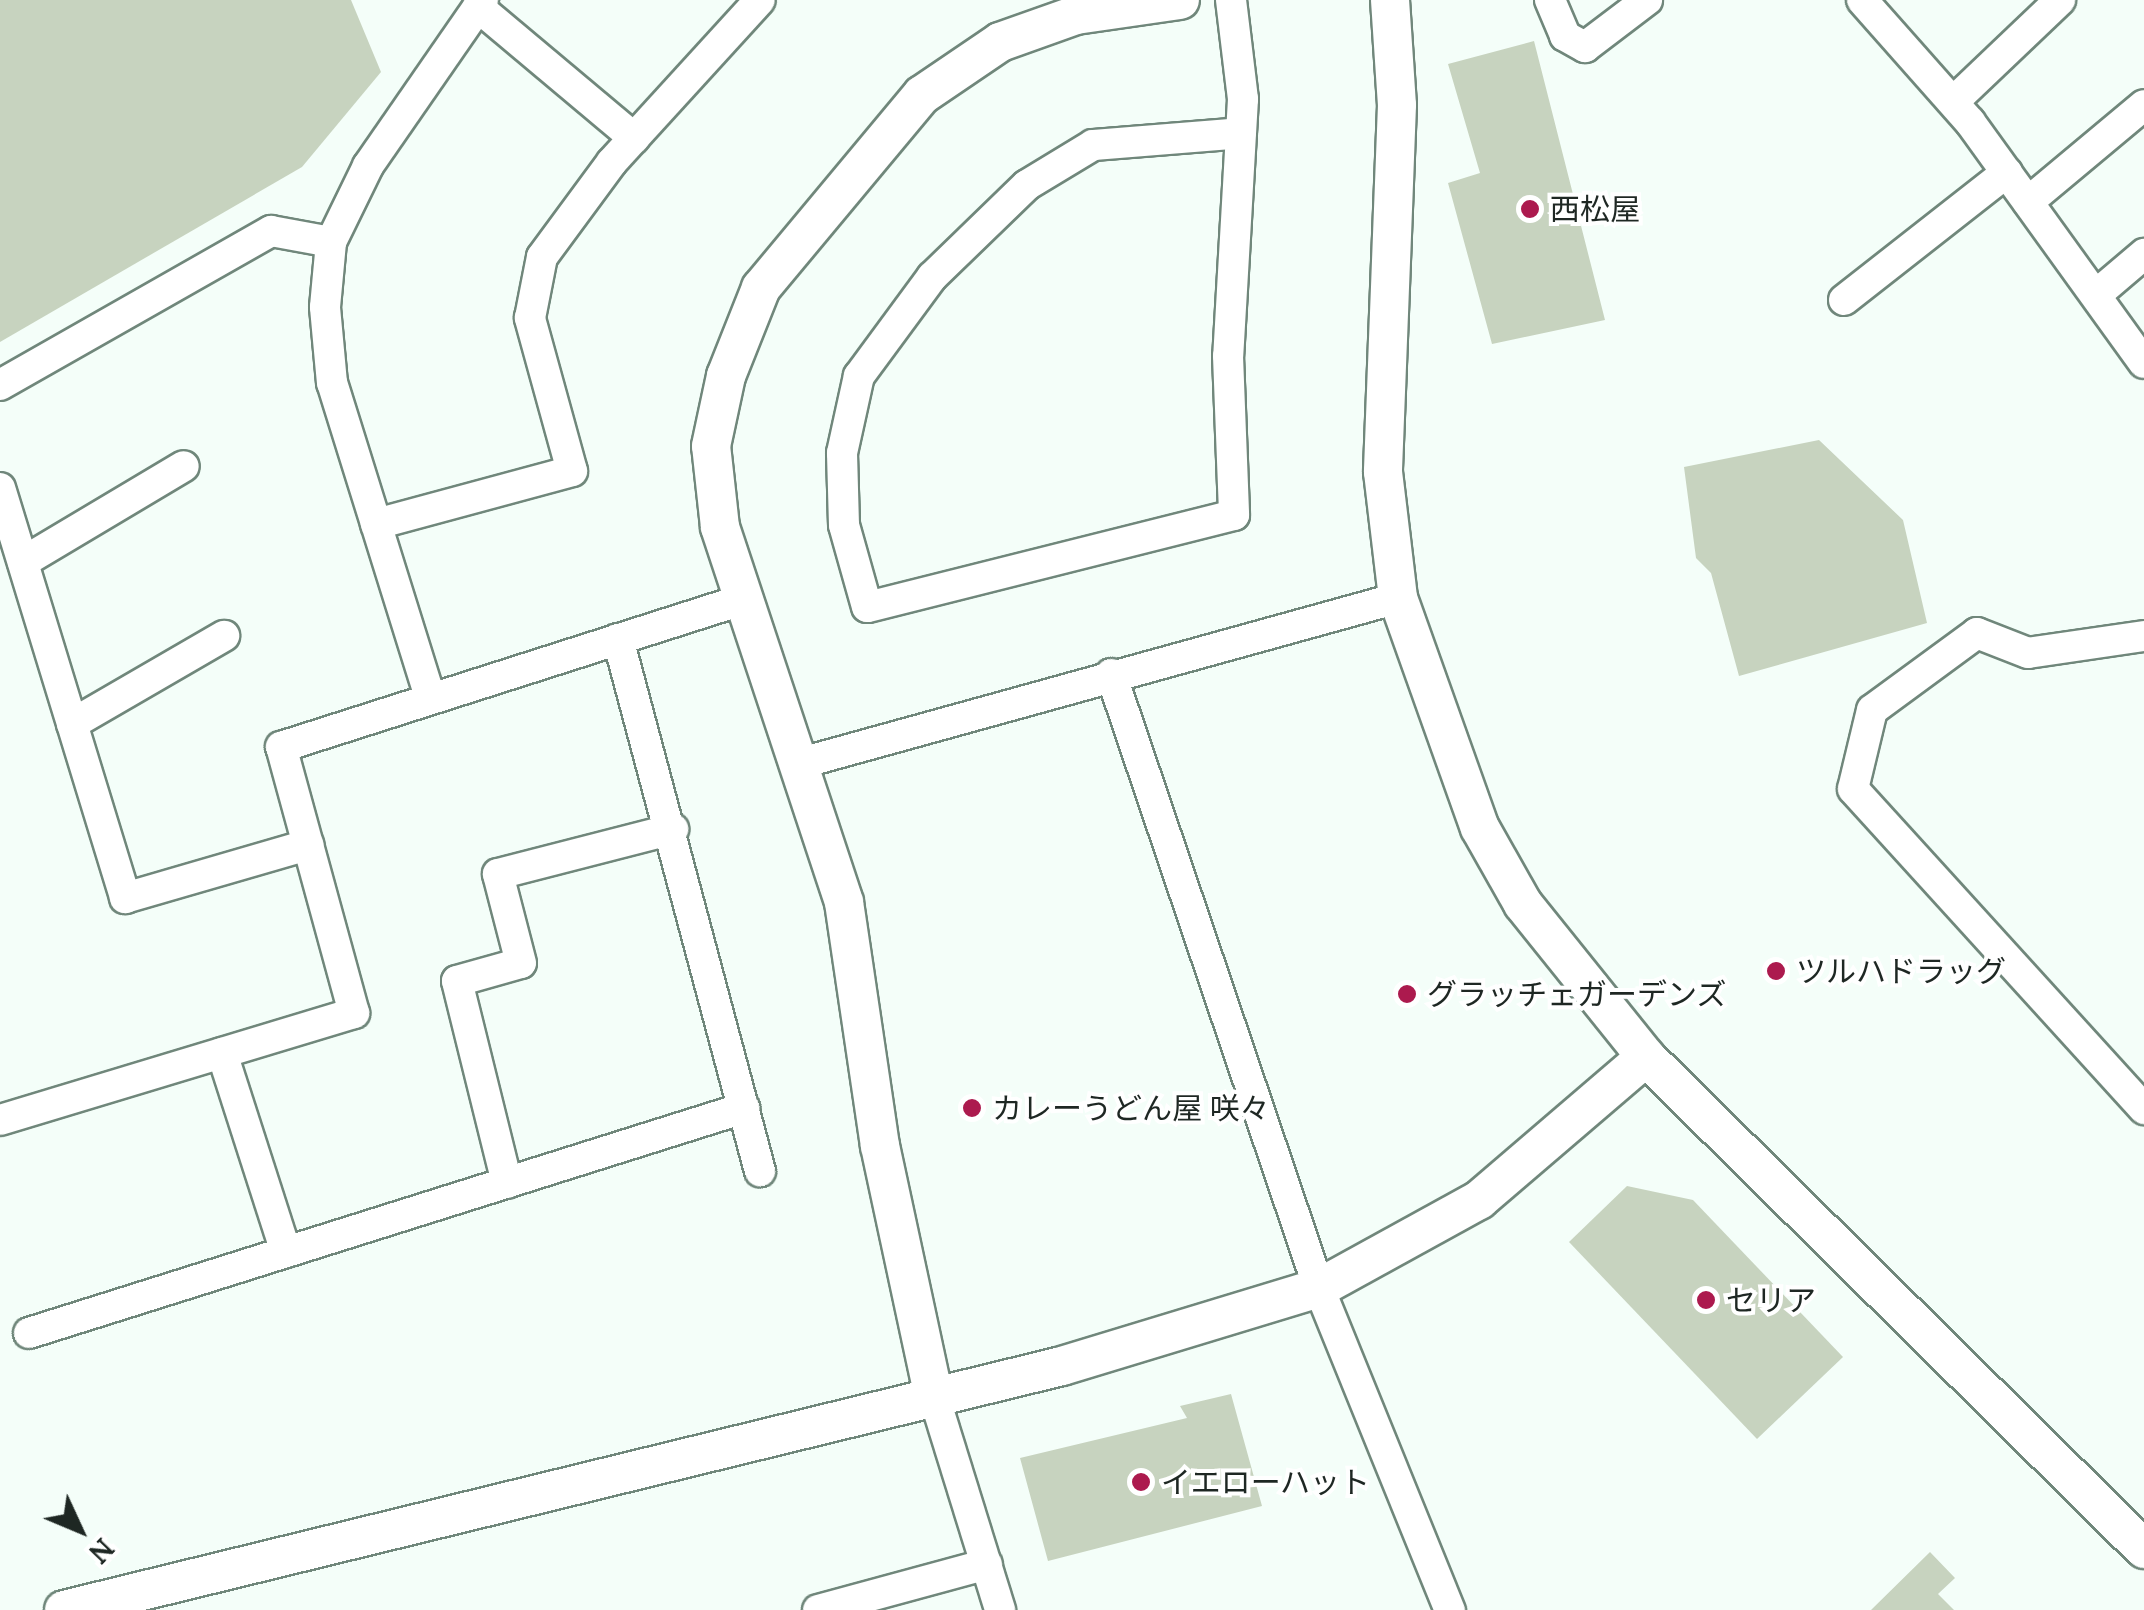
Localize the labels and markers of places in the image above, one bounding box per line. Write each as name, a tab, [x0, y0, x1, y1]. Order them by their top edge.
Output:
place label: 西松屋	[1550, 191, 1640, 227]
marker: 西松屋	[1519, 198, 1541, 220]
place label: ツルハドラッグ	[1796, 953, 2006, 989]
marker: ツルハドラッグ	[1765, 960, 1787, 982]
place label: グラッチェガーデンズ	[1427, 976, 1727, 1012]
marker: グラッチェガーデンズ	[1396, 983, 1418, 1005]
place label: カレーうどん屋 咲々	[992, 1090, 1270, 1126]
marker: カレーうどん屋 咲々	[961, 1097, 983, 1119]
place label: セリア	[1726, 1282, 1816, 1318]
marker: セリア	[1695, 1289, 1717, 1311]
place label: イエローハット	[1161, 1464, 1371, 1500]
marker: イエローハット	[1130, 1471, 1152, 1493]

